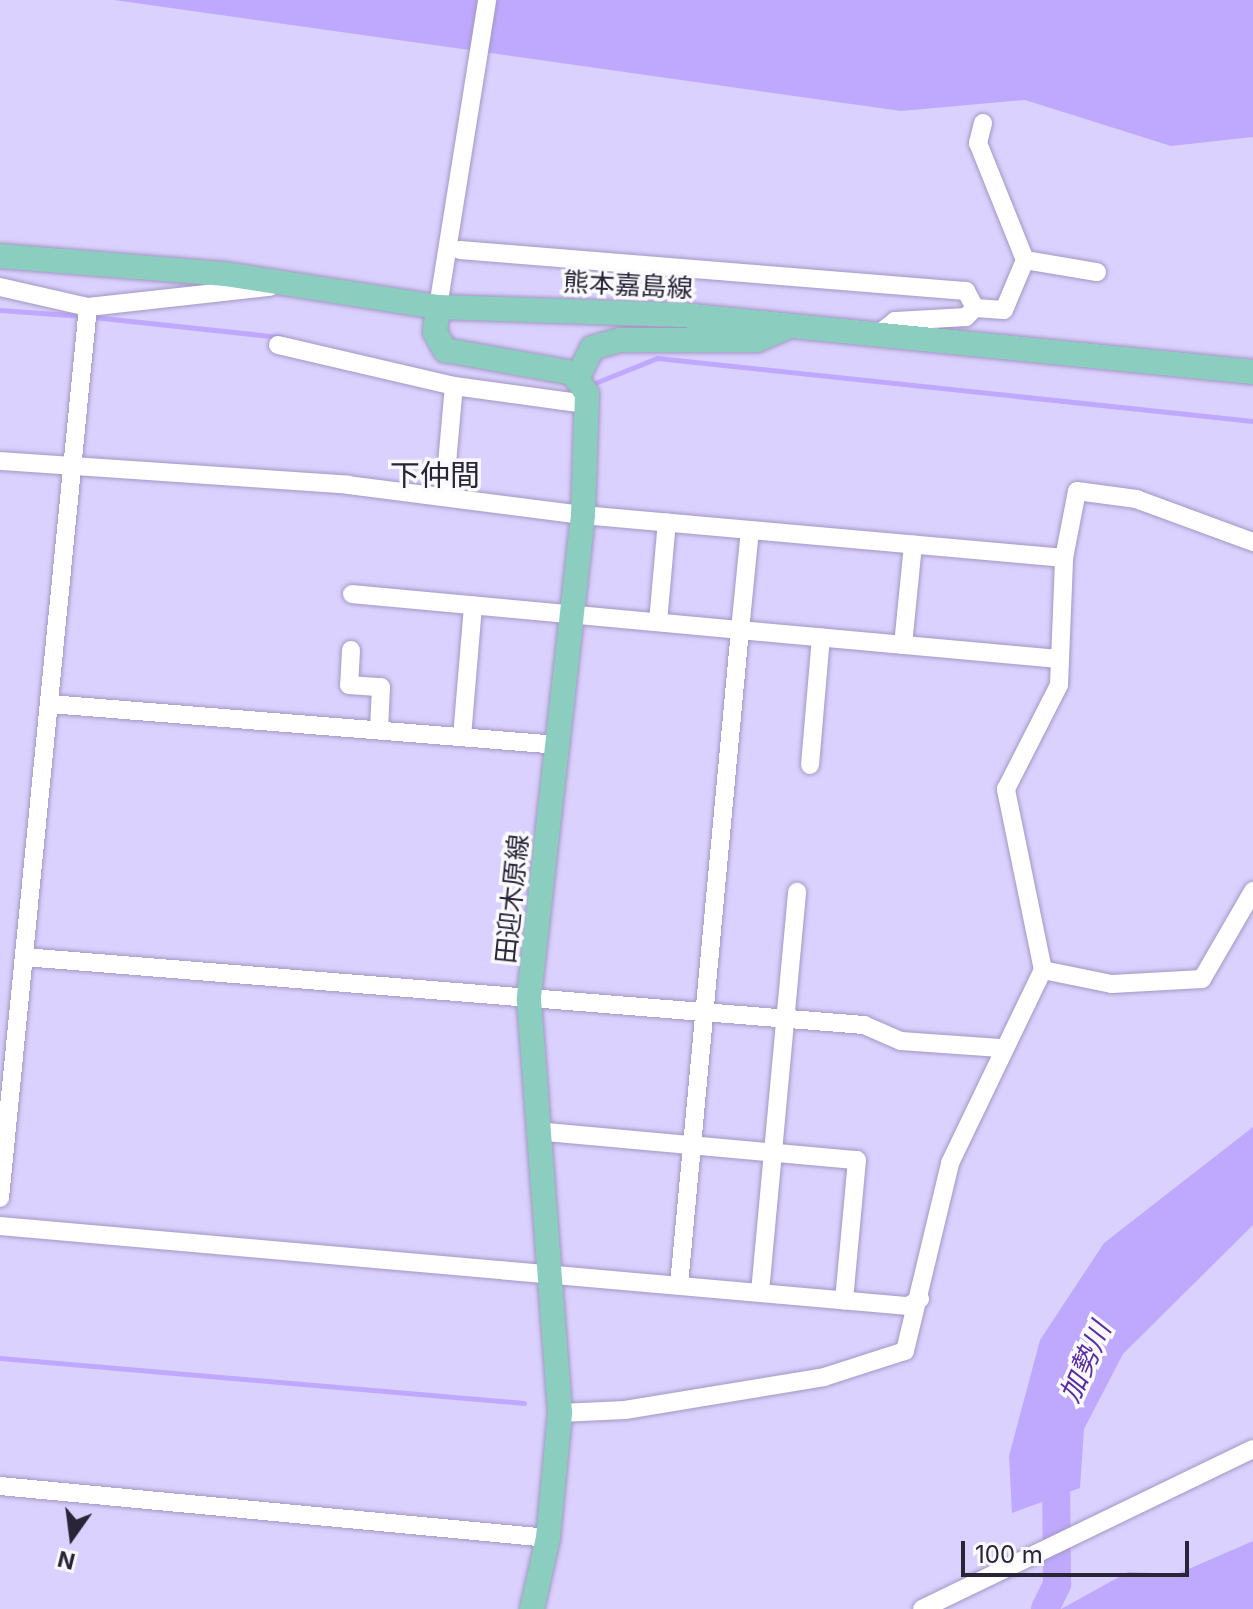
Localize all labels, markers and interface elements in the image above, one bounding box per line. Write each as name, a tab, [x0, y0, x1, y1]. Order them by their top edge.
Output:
street label: 熊本嘉島線	[562, 266, 694, 304]
district label: 下仲間	[390, 457, 480, 493]
street label: 田迎木原線	[490, 833, 534, 965]
water label: 加勢川	[1053, 1317, 1117, 1407]
north arrow	[32, 1497, 112, 1577]
scale bar	[965, 1525, 1193, 1575]
text: 100 m	[975, 1540, 1043, 1569]
text: N	[55, 1546, 77, 1575]

